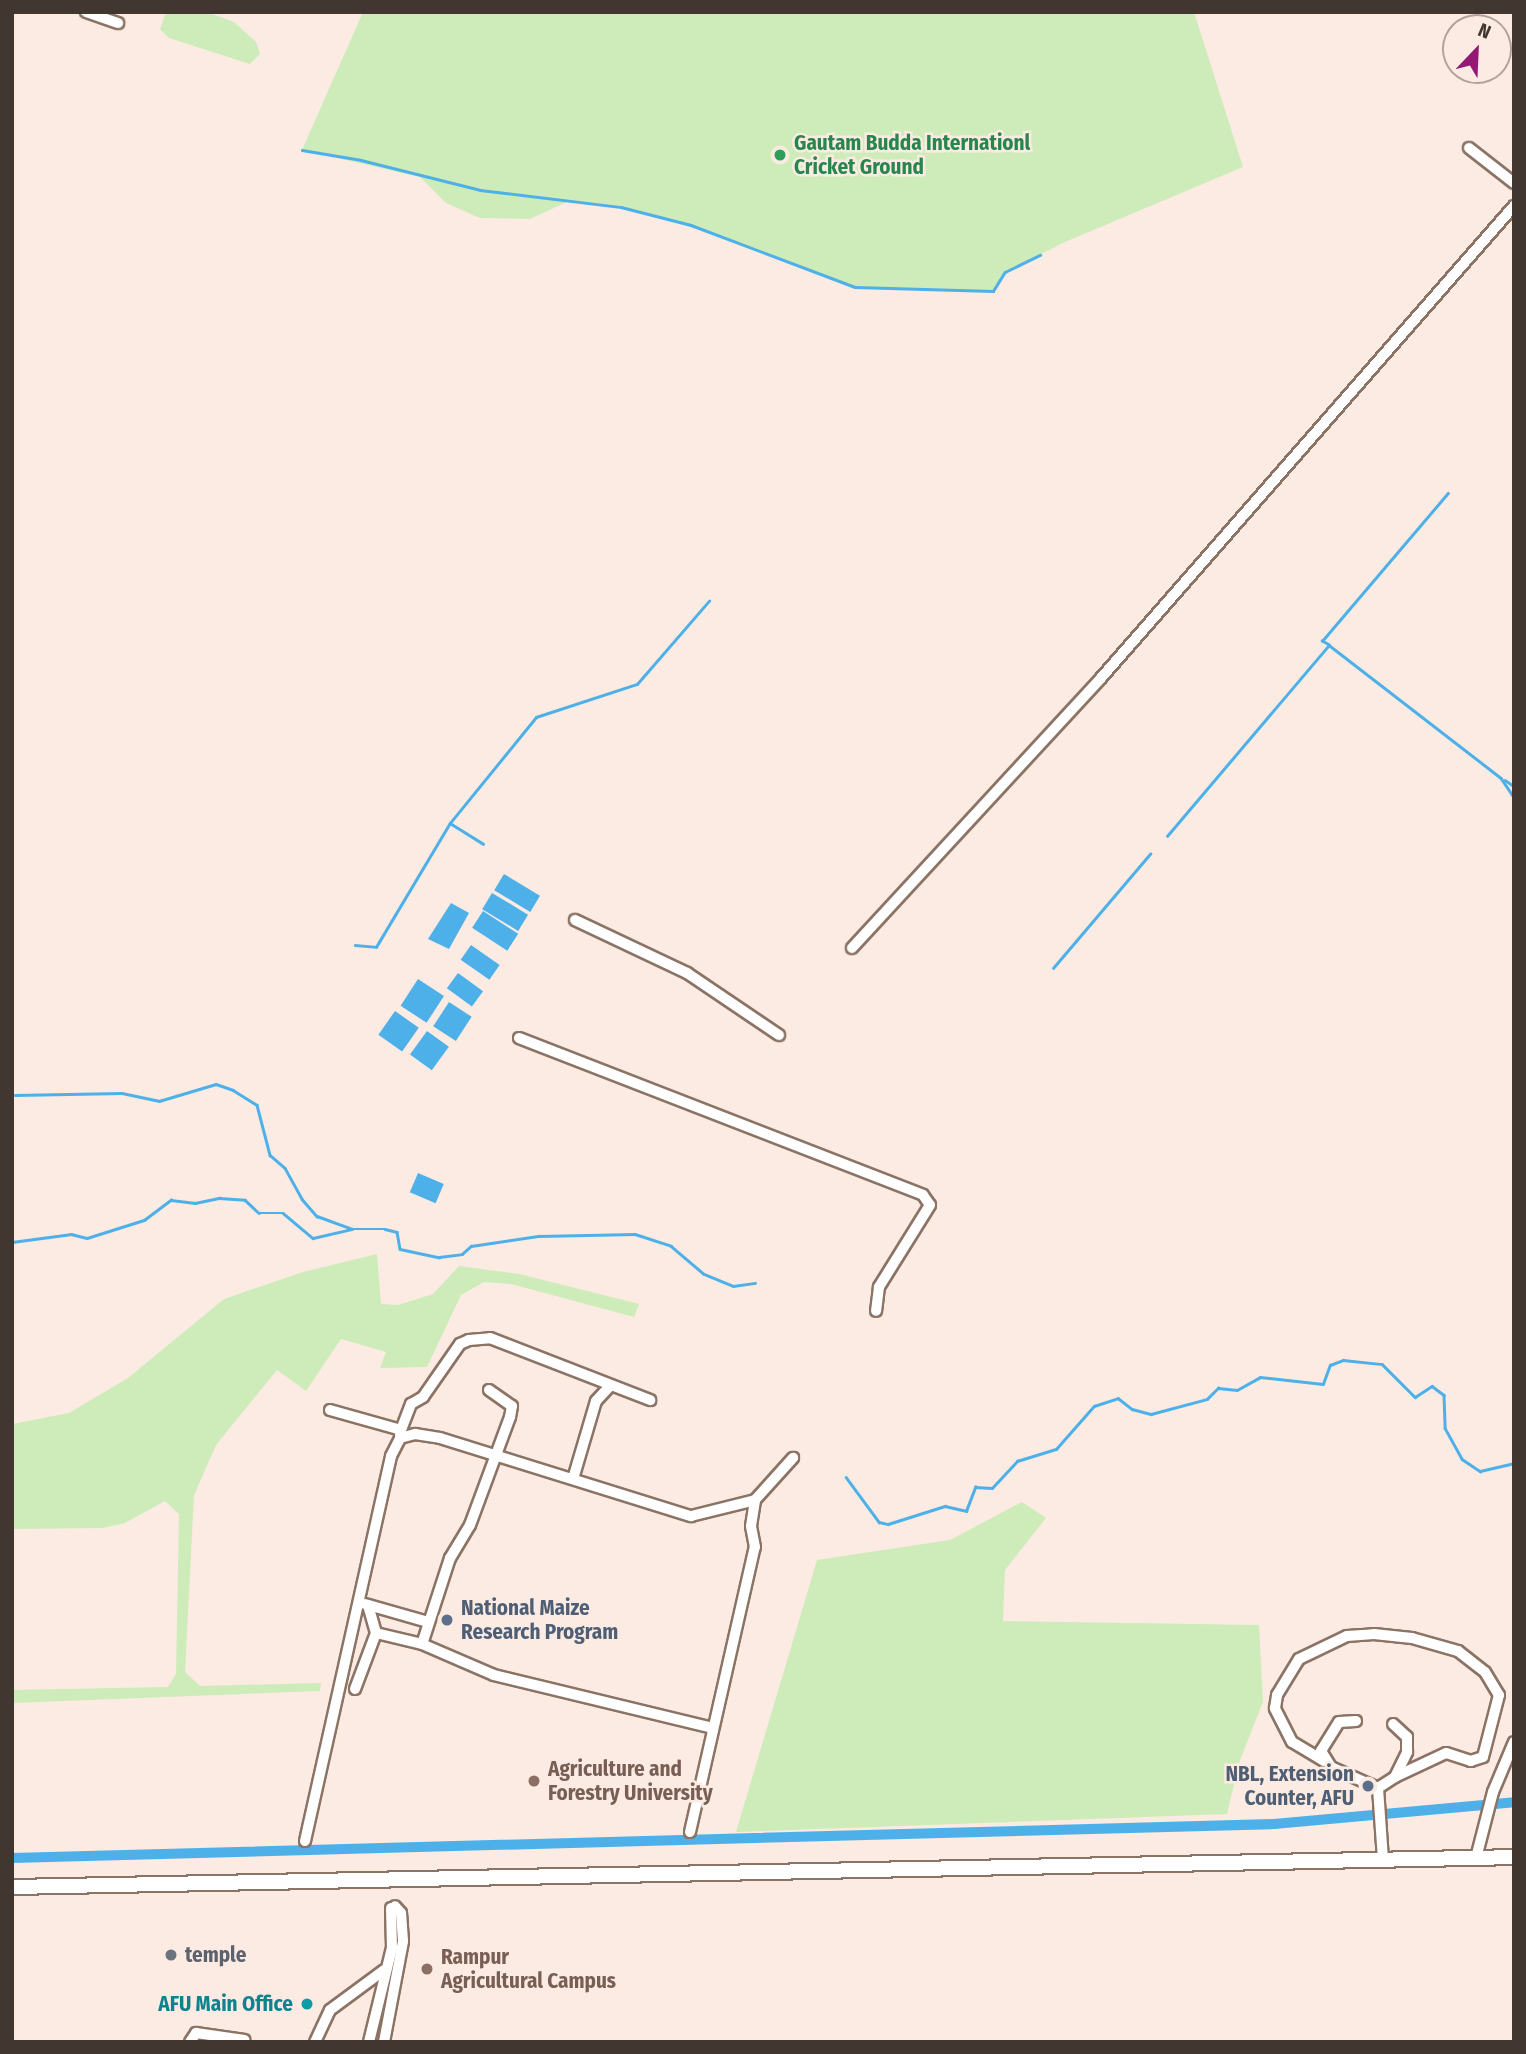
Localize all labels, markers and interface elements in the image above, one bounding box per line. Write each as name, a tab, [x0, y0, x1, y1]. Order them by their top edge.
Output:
north arrow	[1442, 14, 1512, 84]
text: N	[1475, 18, 1494, 44]
place label: Gautam Budda Internationl Cricket Ground	[794, 130, 1030, 180]
marker: Gautam Budda Internationl Cricket Ground	[772, 147, 788, 163]
place label: National Maize Research Program	[461, 1595, 618, 1645]
marker: National Maize Research Program	[439, 1612, 455, 1628]
place label: Agriculture and Forestry University	[548, 1756, 713, 1806]
place label: NBL, Extension Counter, AFU	[1225, 1761, 1354, 1811]
marker: Agriculture and Forestry University	[526, 1773, 542, 1789]
marker: NBL, Extension Counter, AFU	[1360, 1778, 1376, 1794]
place label: temple	[185, 1942, 246, 1968]
place label: Rampur Agricultural Campus	[441, 1944, 616, 1994]
marker: temple	[163, 1947, 179, 1963]
marker: Rampur Agricultural Campus	[419, 1961, 435, 1977]
place label: AFU Main Office	[158, 1991, 293, 2017]
marker: AFU Main Office	[299, 1996, 315, 2012]

